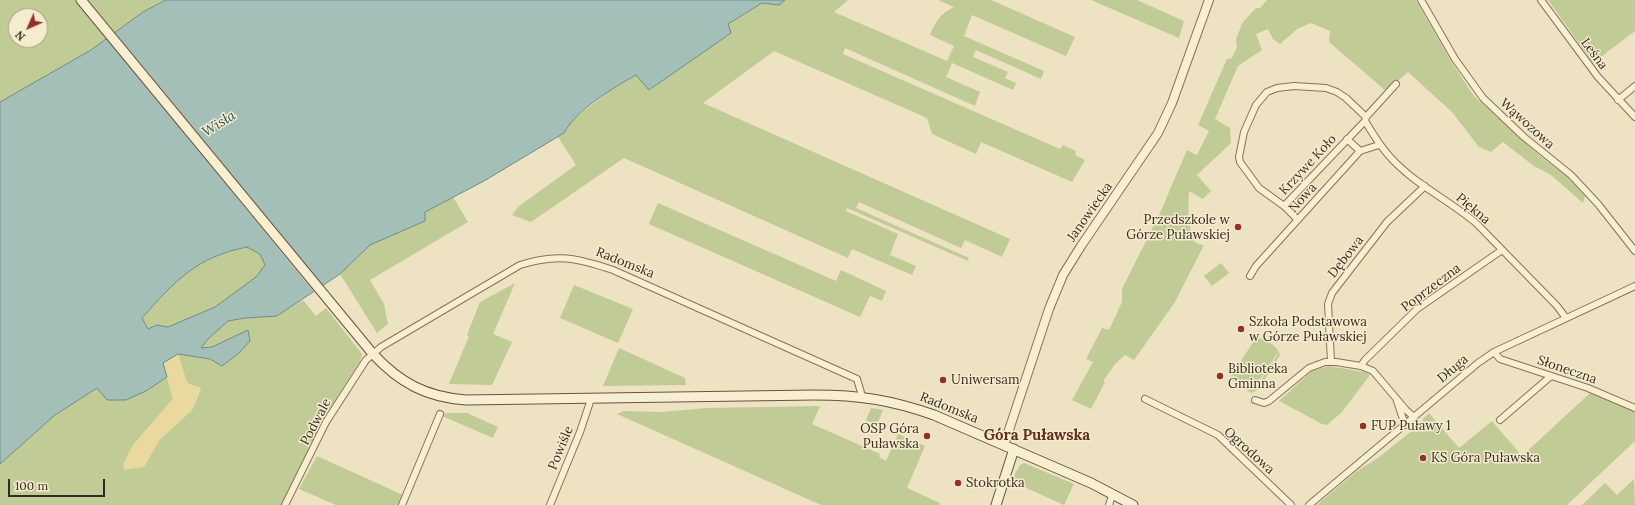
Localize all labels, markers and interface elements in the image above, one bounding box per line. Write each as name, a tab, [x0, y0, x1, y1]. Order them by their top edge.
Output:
north arrow	[8, 8, 48, 48]
text: N	[12, 28, 28, 44]
street label: Leśna	[1577, 35, 1611, 73]
street label: Wąwozowa	[1497, 96, 1557, 152]
water label: Wisła	[199, 107, 239, 141]
street label: Krzywe Koło	[1276, 132, 1340, 198]
street label: Janowiecka	[1064, 180, 1116, 244]
street label: Nowa	[1286, 180, 1320, 216]
street label: Piękna	[1453, 190, 1493, 228]
place label: Przedszkole w Górze Puławskiej	[1126, 212, 1230, 243]
marker: Przedszkole w Górze Puławskiej	[1233, 222, 1243, 232]
street label: Dębowa	[1325, 233, 1367, 281]
street label: Radomska	[594, 244, 656, 282]
street label: Poprzeczna	[1398, 261, 1464, 315]
place label: Szkoła Podstawowa w Górze Puławskiej	[1249, 314, 1367, 345]
marker: Szkoła Podstawowa w Górze Puławskiej	[1236, 324, 1246, 334]
street label: Długa	[1435, 352, 1471, 386]
street label: Słoneczna	[1535, 353, 1599, 387]
place label: Biblioteka Gminna	[1228, 361, 1288, 392]
marker: Biblioteka Gminna	[1215, 371, 1225, 381]
place label: Uniwersam	[951, 372, 1020, 388]
marker: Uniwersam	[938, 375, 948, 385]
street label: Radomska	[918, 389, 980, 427]
street label: Podwale	[297, 396, 335, 448]
place label: FUP Puławy 1	[1371, 418, 1451, 434]
place label: OSP Góra Puławska	[860, 421, 919, 452]
marker: FUP Puławy 1	[1358, 421, 1368, 431]
street label: Powiśle	[545, 424, 577, 472]
street label: Ogrodowa	[1220, 424, 1278, 478]
district label: Góra Puławska	[984, 427, 1090, 445]
marker: OSP Góra Puławska	[922, 431, 932, 441]
place label: KS Góra Puławska	[1431, 450, 1540, 466]
marker: KS Góra Puławska	[1418, 453, 1428, 463]
scale bar	[10, 471, 107, 497]
place label: Stokrotka	[966, 475, 1025, 491]
text: 100 m	[15, 478, 48, 493]
marker: Stokrotka	[953, 478, 963, 488]

